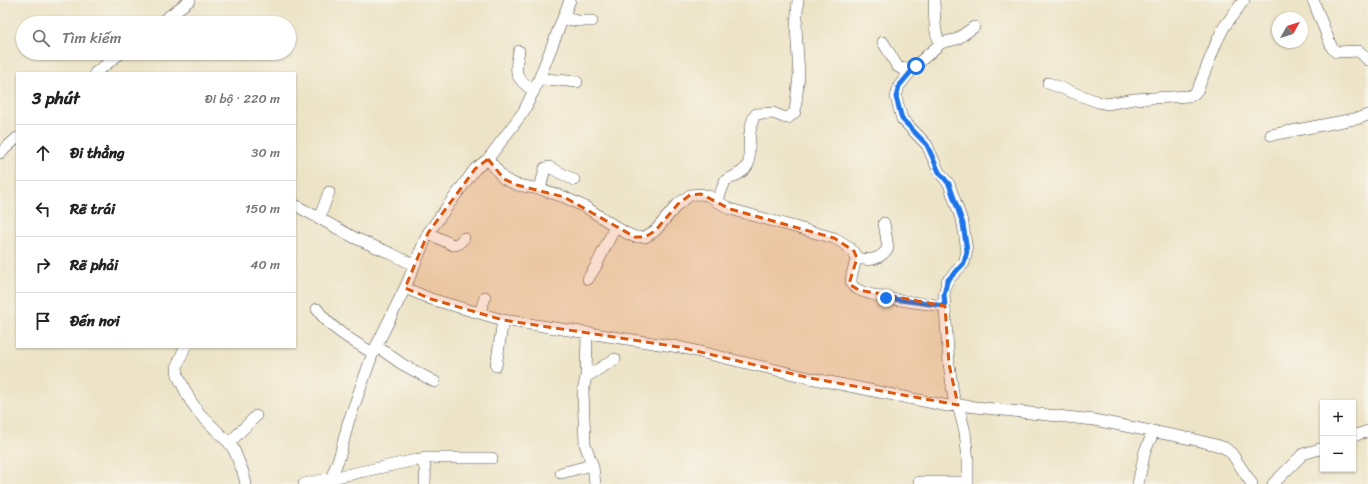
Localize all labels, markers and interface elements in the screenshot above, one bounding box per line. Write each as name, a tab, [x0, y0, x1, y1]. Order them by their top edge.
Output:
north arrow	[1272, 12, 1308, 48]
search box	[16, 16, 296, 60]
text: Tìm kiếm	[62, 25, 121, 51]
icon: search	[30, 27, 52, 49]
route start	[907, 57, 925, 75]
text: 3 phút	[32, 83, 80, 113]
text: Đi bộ · 220 m	[205, 87, 280, 110]
text: Đi thẳng	[70, 140, 125, 166]
text: 30 m	[251, 141, 280, 164]
icon: ahead	[32, 142, 54, 164]
text: Rẽ trái	[70, 196, 115, 222]
text: 150 m	[245, 197, 280, 220]
icon: left	[32, 198, 54, 220]
text: Rẽ phải	[70, 252, 118, 278]
text: 40 m	[250, 253, 280, 276]
icon: right	[32, 254, 54, 276]
route end	[877, 289, 895, 307]
text: Đến nơi	[70, 308, 120, 334]
icon: arrive	[32, 310, 54, 332]
map controls	[1320, 400, 1356, 472]
button: +	[1320, 400, 1356, 436]
button: −	[1320, 436, 1356, 472]

